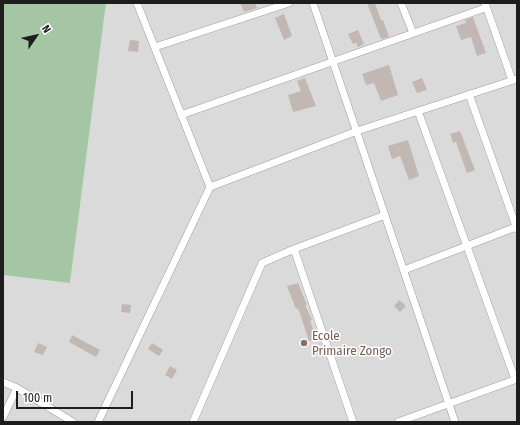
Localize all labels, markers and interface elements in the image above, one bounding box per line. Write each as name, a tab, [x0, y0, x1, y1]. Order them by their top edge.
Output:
north arrow	[16, 16, 56, 56]
text: N	[39, 23, 54, 35]
place label: Ecole Primaire Zongo	[312, 328, 392, 359]
marker: Ecole Primaire Zongo	[299, 338, 309, 348]
scale bar	[18, 383, 135, 409]
text: 100 m	[23, 391, 52, 405]

